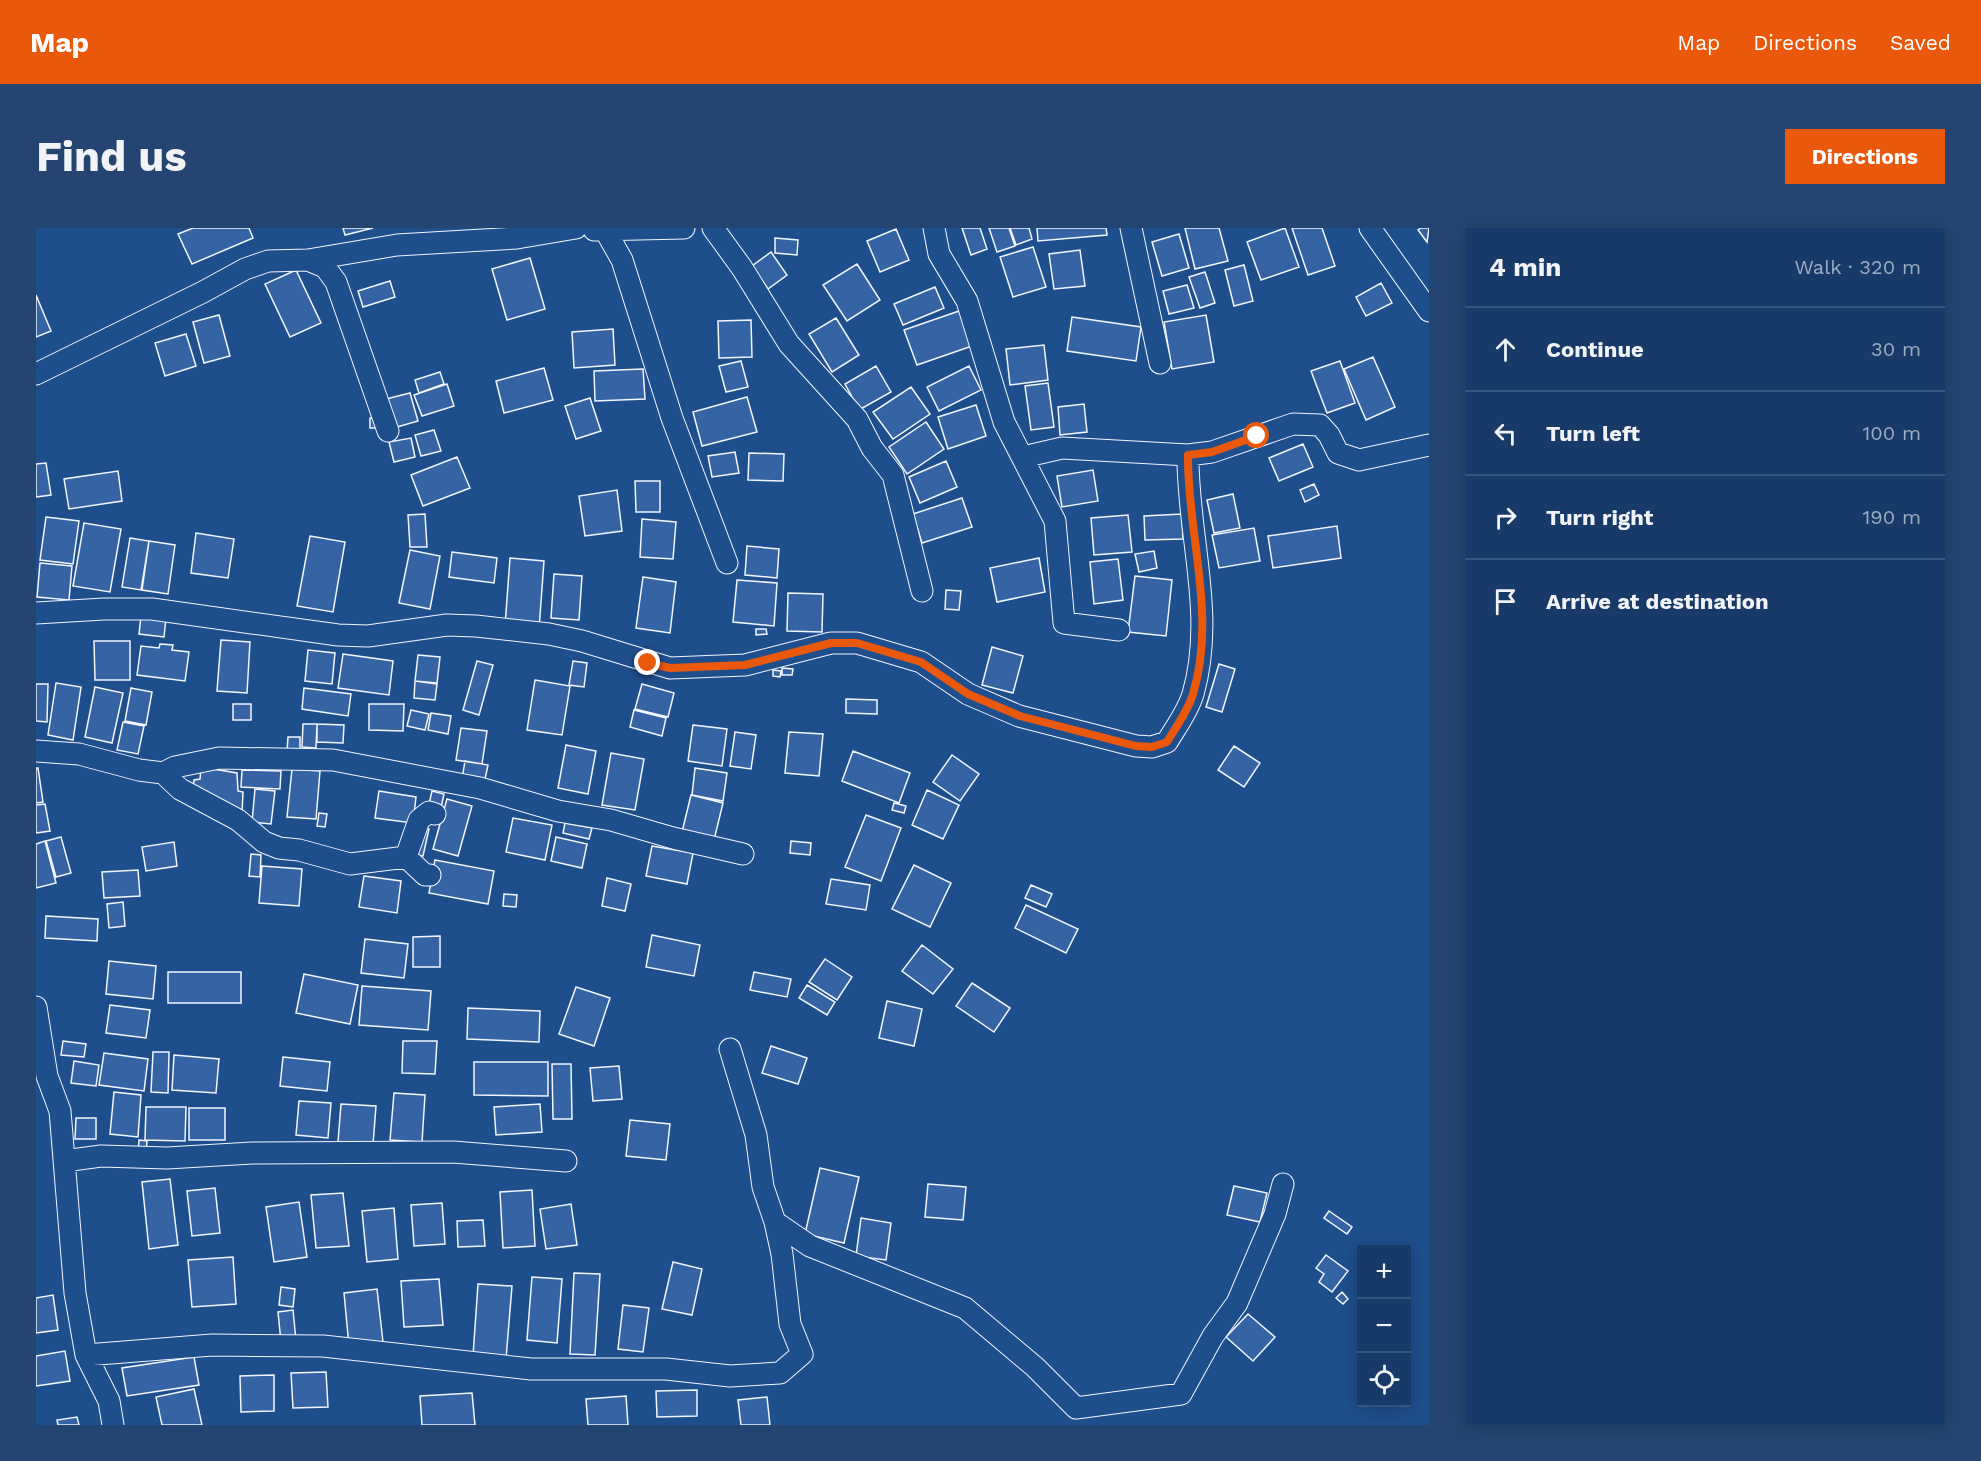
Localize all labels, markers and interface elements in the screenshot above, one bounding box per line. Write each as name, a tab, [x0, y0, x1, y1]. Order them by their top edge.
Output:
text: Map	[30, 26, 89, 59]
text: Map	[1677, 30, 1720, 55]
text: Directions	[1753, 30, 1857, 55]
text: Saved	[1890, 30, 1951, 55]
button: Directions	[1785, 129, 1945, 184]
text: Find us	[36, 132, 187, 181]
text: 4 min	[1489, 252, 1561, 282]
text: Walk · 320 m	[1794, 255, 1921, 279]
icon: ahead	[1489, 333, 1522, 366]
text: Continue	[1546, 337, 1644, 362]
text: 30 m	[1871, 337, 1921, 361]
icon: left	[1489, 417, 1522, 450]
text: Turn left	[1546, 421, 1640, 446]
text: 100 m	[1862, 421, 1921, 445]
route start	[1243, 422, 1269, 448]
icon: right	[1489, 501, 1522, 534]
text: Turn right	[1546, 505, 1653, 530]
text: 190 m	[1863, 505, 1921, 529]
icon: arrive	[1489, 585, 1522, 618]
text: Arrive at destination	[1546, 589, 1769, 614]
route end	[634, 649, 660, 675]
map controls	[1357, 1245, 1411, 1407]
button: +	[1357, 1245, 1411, 1299]
button: −	[1357, 1299, 1411, 1353]
button: locate	[1357, 1353, 1411, 1407]

